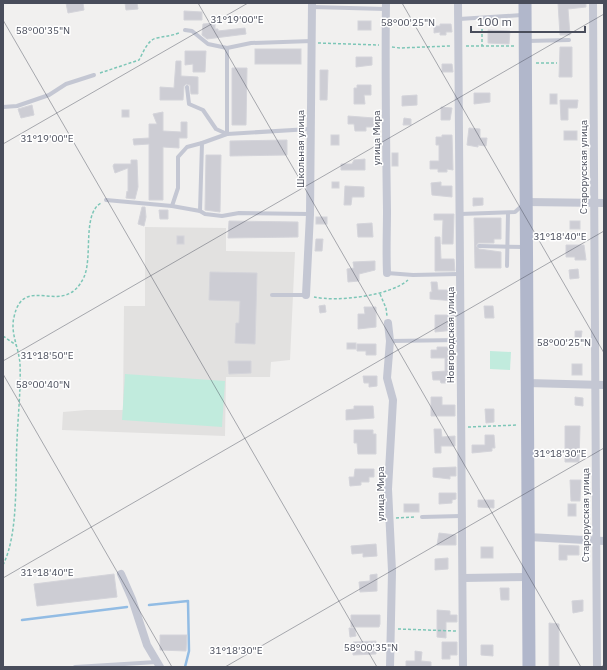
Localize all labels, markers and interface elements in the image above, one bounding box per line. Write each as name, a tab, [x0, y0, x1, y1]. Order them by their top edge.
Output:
scale bar	[471, 8, 585, 34]
text: 31°19'00"E	[210, 13, 264, 26]
text: 100 m	[477, 14, 512, 29]
text: 58°00'25"N	[381, 16, 435, 29]
text: 58°00'35"N	[16, 24, 70, 37]
street label: Школьная улица	[294, 109, 307, 188]
street label: улица Мира	[370, 110, 383, 166]
street label: Старорусская улица	[577, 119, 590, 214]
text: 31°19'00"E	[20, 132, 74, 145]
text: 31°18'40"E	[533, 230, 587, 243]
street label: Новгородская улица	[444, 286, 457, 383]
text: 58°00'25"N	[537, 336, 591, 349]
text: 31°18'50"E	[20, 349, 74, 362]
text: 58°00'40"N	[16, 378, 70, 391]
text: 31°18'30"E	[533, 447, 587, 460]
street label: улица Мира	[374, 466, 387, 522]
street label: Старорусская улица	[579, 467, 592, 562]
text: 31°18'40"E	[20, 566, 74, 579]
text: 58°00'35"N	[344, 641, 398, 654]
text: 31°18'30"E	[209, 644, 263, 657]

